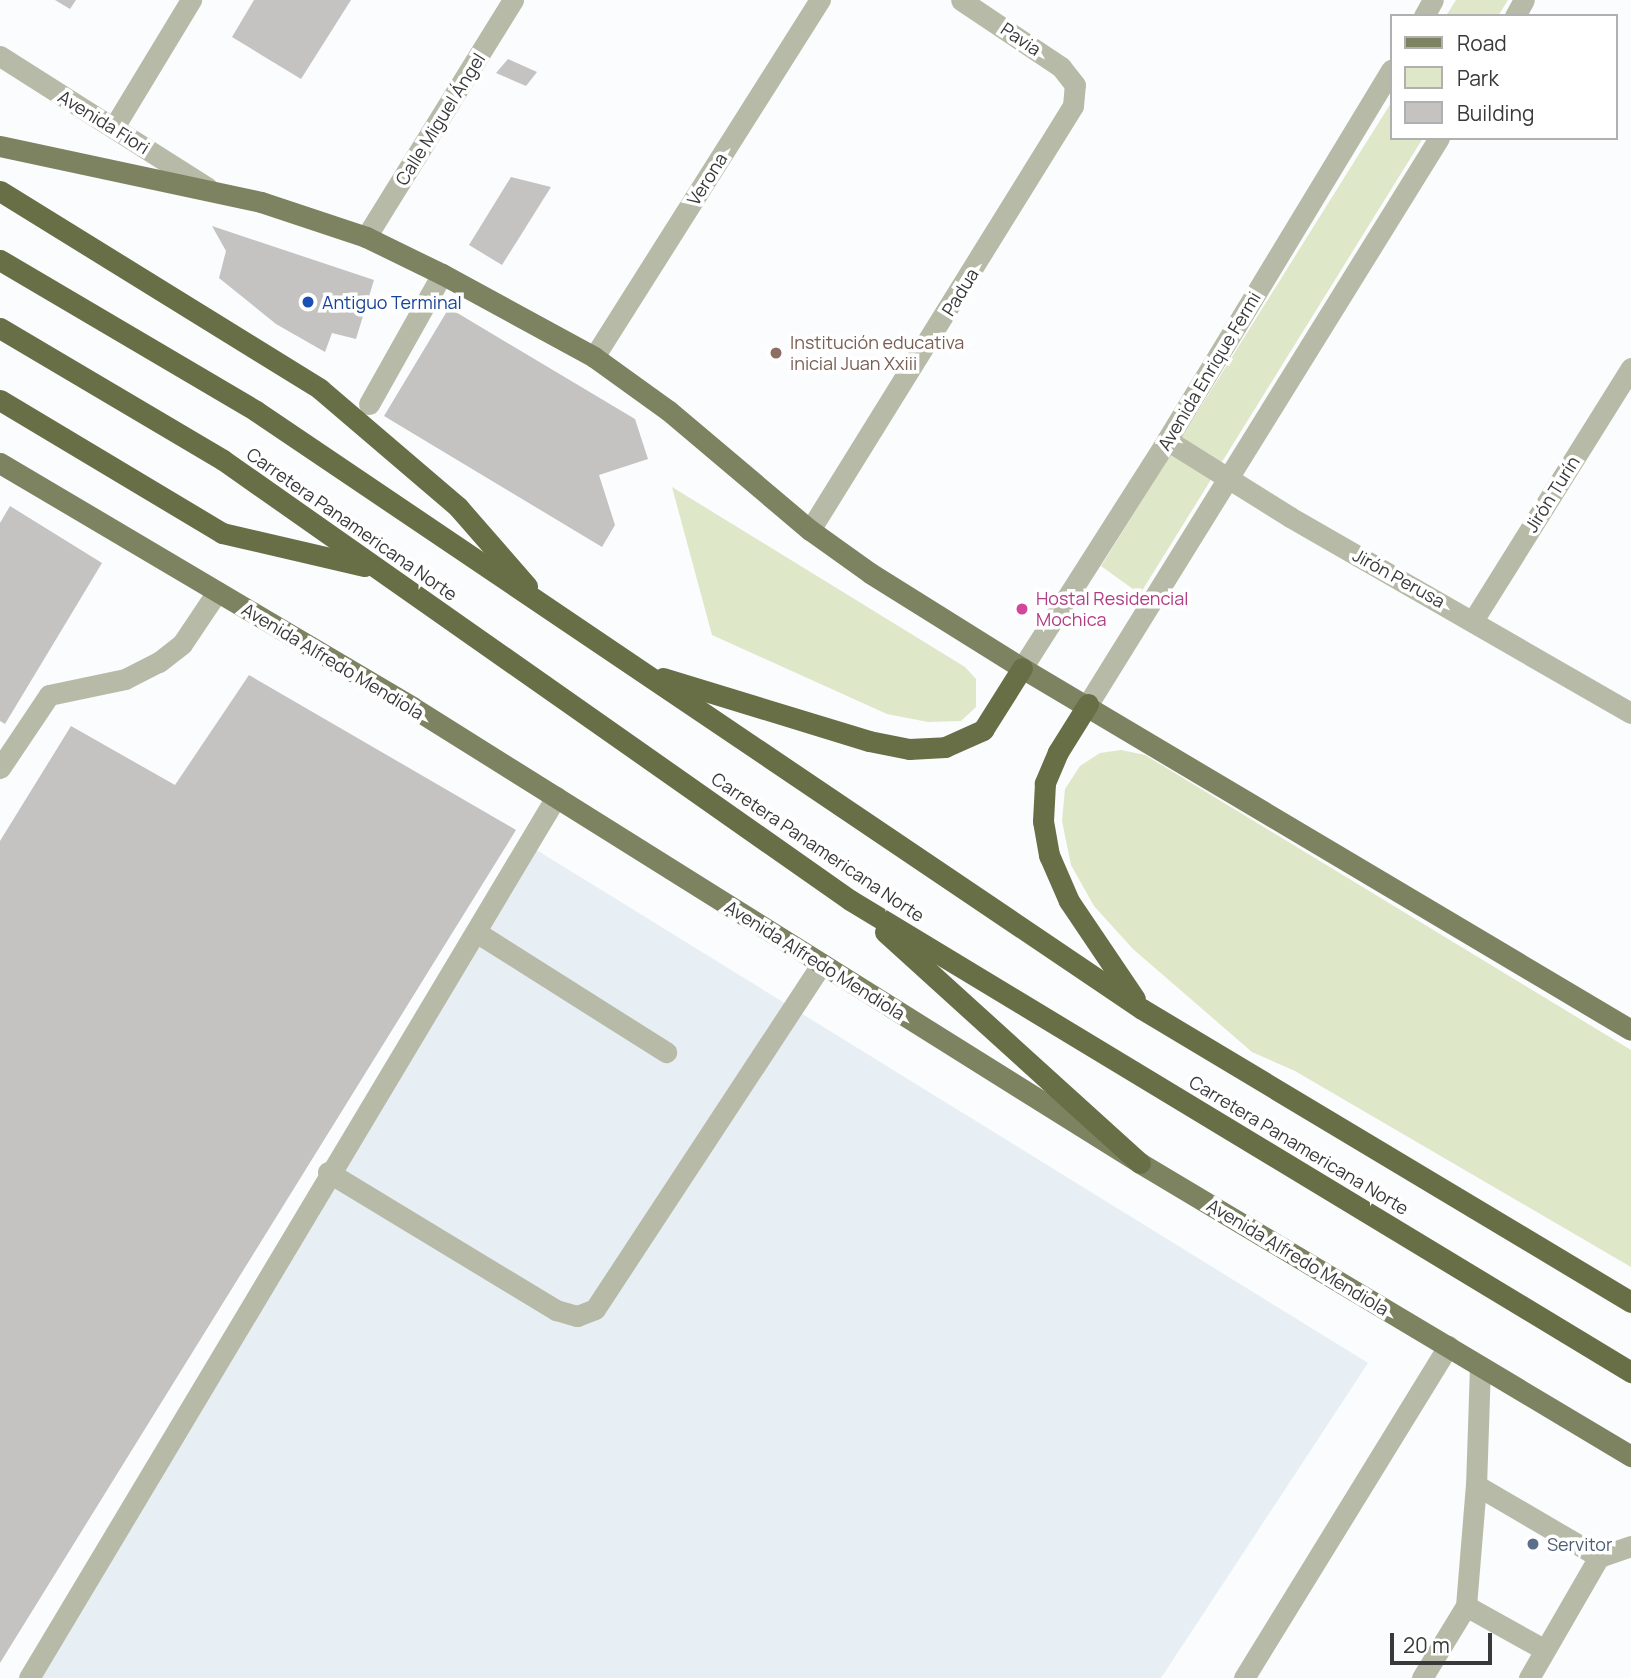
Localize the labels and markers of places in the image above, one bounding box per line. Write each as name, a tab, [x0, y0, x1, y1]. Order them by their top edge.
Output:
place label: Antiguo Terminal	[322, 291, 462, 313]
marker: Antiguo Terminal	[300, 294, 316, 310]
place label: Institución educativa inicial Juan Xxiii	[790, 332, 964, 374]
marker: Institución educativa inicial Juan Xxiii	[768, 345, 784, 361]
place label: Hostal Residencial Mochica	[1036, 588, 1189, 630]
marker: Hostal Residencial Mochica	[1014, 601, 1030, 617]
place label: Servitor	[1547, 1533, 1612, 1555]
marker: Servitor	[1525, 1536, 1541, 1552]

